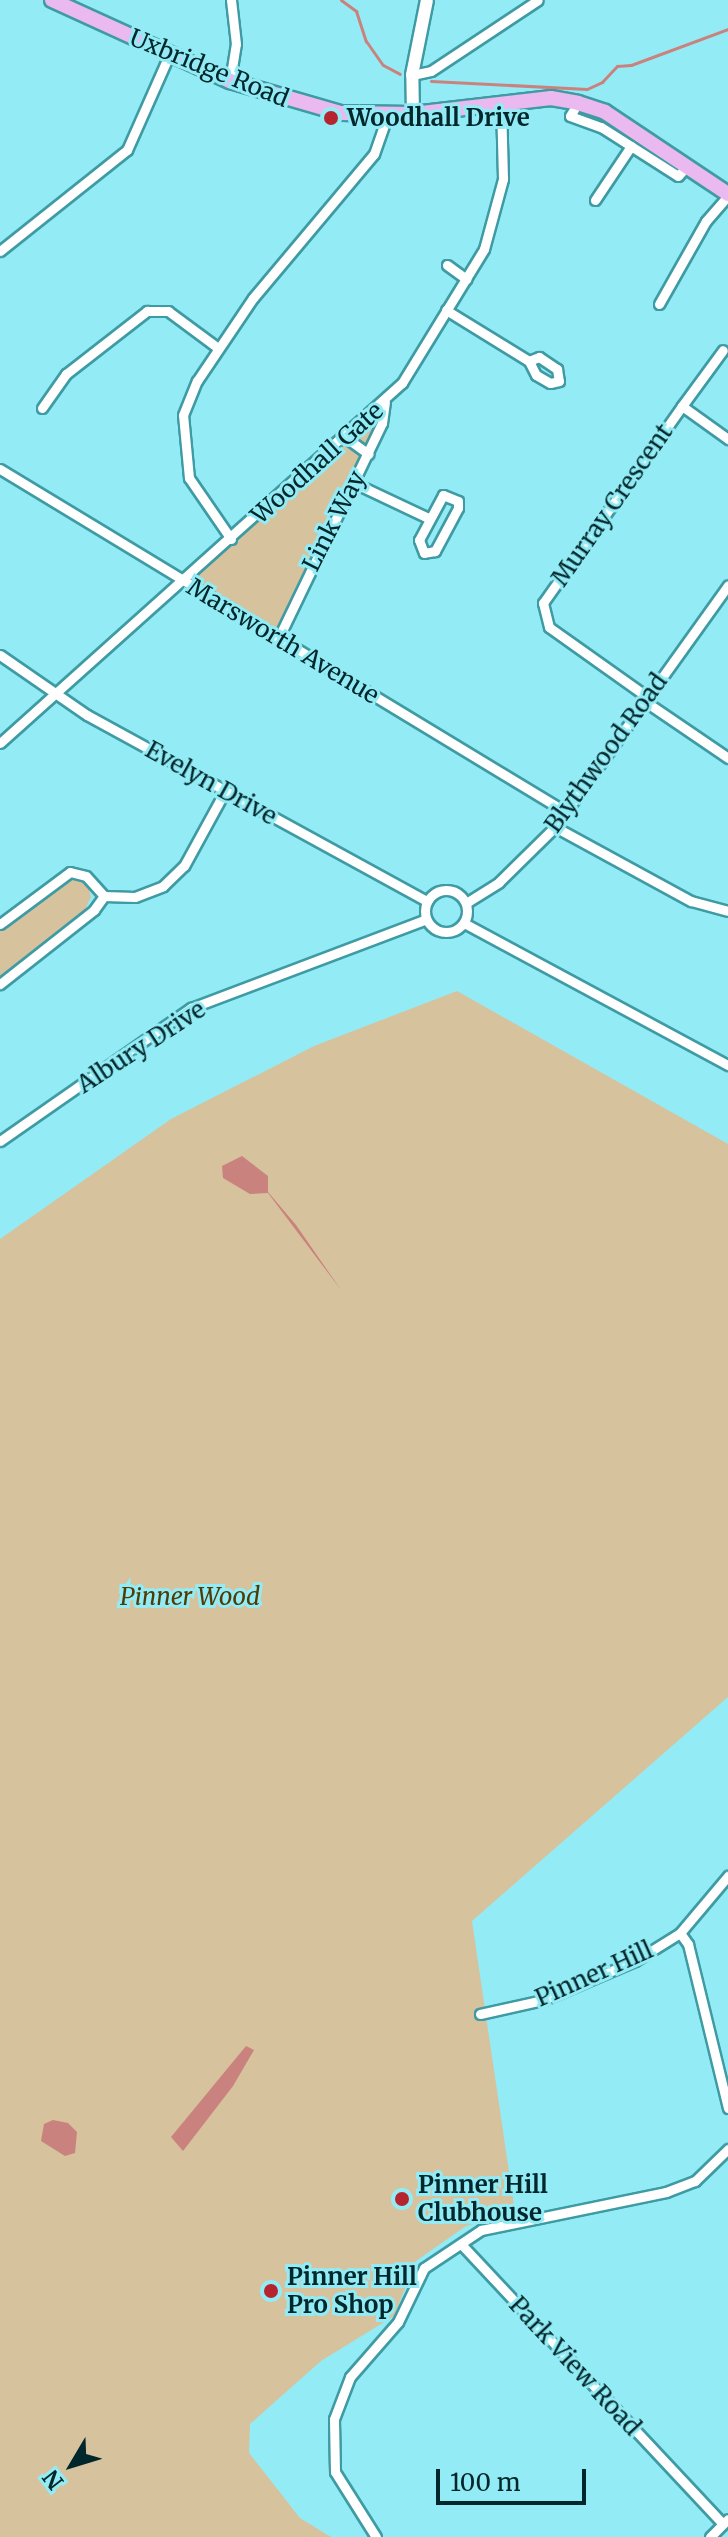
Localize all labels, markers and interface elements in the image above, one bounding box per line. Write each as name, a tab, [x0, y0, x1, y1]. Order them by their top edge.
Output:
street label: Uxbridge Road	[125, 23, 293, 113]
place label: Woodhall Drive	[347, 104, 530, 132]
marker: Woodhall Drive	[322, 109, 340, 127]
street label: Woodhall Gate	[245, 396, 389, 530]
street label: Murray Crescent	[545, 418, 679, 592]
street label: Link Way	[297, 466, 371, 576]
street label: Marsworth Avenue	[182, 572, 384, 710]
street label: Blythwood Road	[539, 668, 673, 838]
street label: Evelyn Drive	[140, 735, 282, 831]
street label: Albury Drive	[72, 995, 210, 1099]
park label: Pinner Wood	[120, 1583, 260, 1611]
street label: Pinner Hill	[531, 1935, 657, 2013]
place label: Pinner Hill Clubhouse	[418, 2171, 548, 2227]
marker: Pinner Hill Clubhouse	[393, 2190, 411, 2208]
place label: Pinner Hill Pro Shop	[287, 2263, 417, 2319]
marker: Pinner Hill Pro Shop	[262, 2282, 280, 2300]
street label: Park View Road	[503, 2291, 647, 2441]
north arrow	[32, 2425, 112, 2505]
scale bar	[440, 2453, 590, 2503]
text: N	[37, 2464, 69, 2495]
text: 100 m	[450, 2467, 520, 2498]

